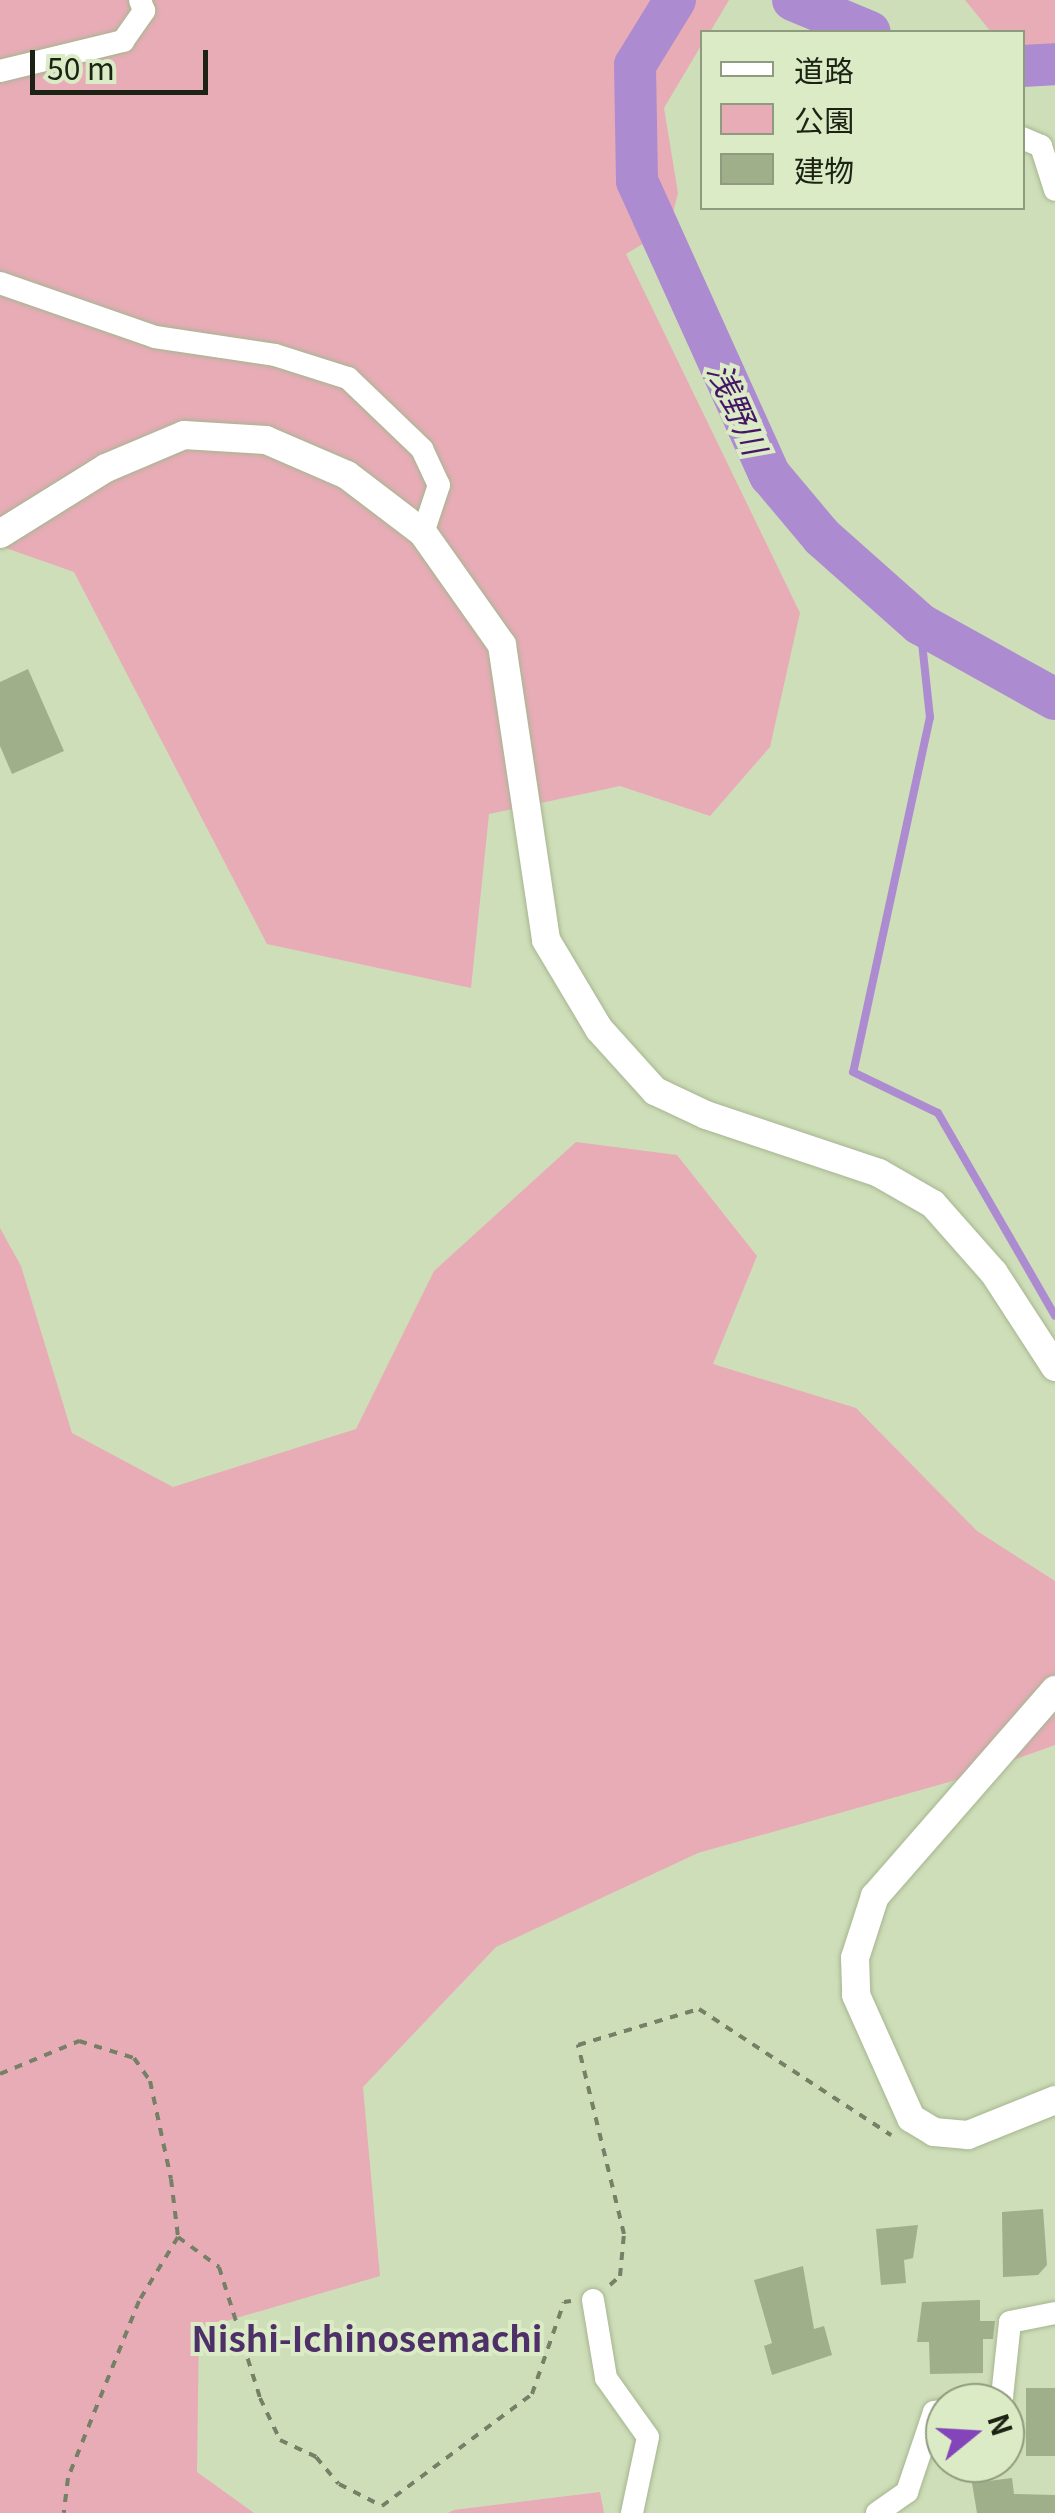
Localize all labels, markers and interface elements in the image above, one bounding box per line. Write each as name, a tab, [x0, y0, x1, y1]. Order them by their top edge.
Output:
scale bar	[35, 30, 212, 92]
legend	[700, 30, 1025, 210]
text: 50 m	[47, 45, 115, 89]
text: 道路	[794, 47, 854, 91]
text: 公園	[794, 97, 854, 141]
text: 建物	[794, 147, 854, 191]
water label: 浅野川	[702, 356, 776, 460]
district label: Nishi-Ichinosemachi	[192, 2316, 542, 2358]
north arrow	[925, 2383, 1025, 2483]
text: N	[979, 2408, 1024, 2440]

